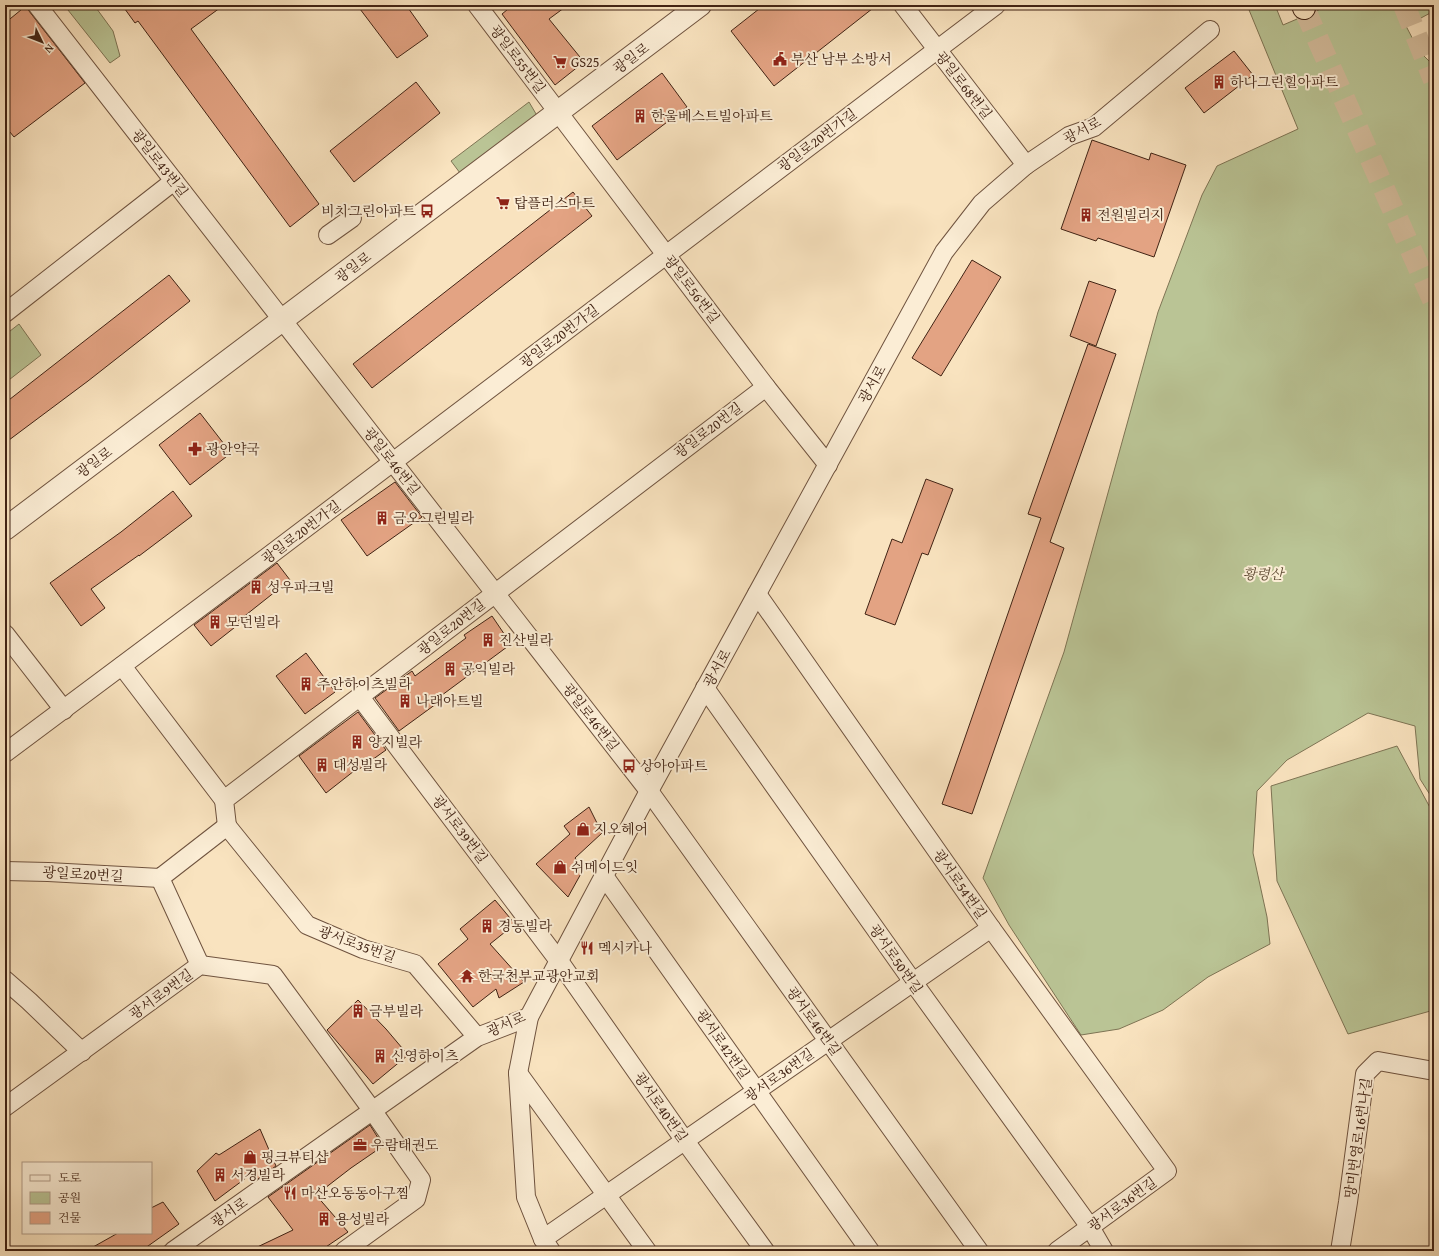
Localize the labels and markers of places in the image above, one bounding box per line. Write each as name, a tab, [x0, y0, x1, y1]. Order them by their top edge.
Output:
place label: 부산 남부 소방서	[791, 49, 892, 69]
public building icon: 부산 남부 소방서	[772, 51, 788, 67]
place label: GS25	[571, 52, 600, 72]
supermarket icon: GS25	[552, 54, 568, 70]
place label: 하나그린힐아파트	[1230, 72, 1339, 92]
building icon: 하나그린힐아파트	[1211, 74, 1227, 90]
place label: 한울베스트빌아파트	[651, 106, 773, 126]
building icon: 한울베스트빌아파트	[632, 108, 648, 124]
place label: 탑플러스마트	[514, 193, 596, 213]
supermarket icon: 탑플러스마트	[495, 195, 511, 211]
place label: 비치그린아파트	[321, 201, 416, 221]
bus stop icon: 비치그린아파트	[419, 203, 435, 219]
place label: 전원빌리지	[1097, 205, 1165, 225]
building icon: 전원빌리지	[1078, 207, 1094, 223]
place label: 광안약국	[206, 439, 260, 459]
pharmacy icon: 광안약국	[187, 441, 203, 457]
place label: 금오그린빌라	[393, 508, 475, 528]
building icon: 금오그린빌라	[374, 510, 390, 526]
place label: 성우파크빌	[267, 577, 335, 597]
building icon: 성우파크빌	[248, 579, 264, 595]
place label: 모던빌라	[226, 612, 281, 632]
building icon: 모던빌라	[207, 614, 223, 630]
place label: 진산빌라	[499, 630, 554, 650]
building icon: 진산빌라	[480, 632, 496, 648]
place label: 공익빌라	[461, 659, 516, 679]
building icon: 공익빌라	[442, 661, 458, 677]
place label: 주안하이츠빌라	[317, 674, 412, 694]
building icon: 주안하이츠빌라	[298, 676, 314, 692]
place label: 나래아트빌	[416, 691, 484, 711]
building icon: 나래아트빌	[397, 693, 413, 709]
place label: 양지빌라	[368, 732, 423, 752]
building icon: 양지빌라	[349, 734, 365, 750]
place label: 대성빌라	[333, 755, 388, 775]
place label: 상아아파트	[640, 756, 708, 776]
building icon: 대성빌라	[314, 757, 330, 773]
bus stop icon: 상아아파트	[621, 758, 637, 774]
place label: 지오헤어	[594, 819, 648, 839]
shop icon: 지오헤어	[575, 821, 591, 837]
place label: 쉬메이드잇	[571, 857, 639, 877]
shop icon: 쉬메이드잇	[552, 859, 568, 875]
place label: 경동빌라	[498, 916, 553, 936]
building icon: 경동빌라	[479, 918, 495, 934]
place label: 멕시카나	[598, 938, 653, 958]
restaurant icon: 멕시카나	[579, 940, 595, 956]
place label: 한국천부교광안교회	[478, 966, 600, 986]
temple icon: 한국천부교광안교회	[459, 968, 475, 984]
place label: 금부빌라	[369, 1001, 424, 1021]
building icon: 금부빌라	[350, 1003, 366, 1019]
place label: 신영하이츠	[391, 1046, 459, 1066]
building icon: 신영하이츠	[372, 1048, 388, 1064]
place label: 우람태권도	[371, 1135, 439, 1155]
office icon: 우람태권도	[352, 1137, 368, 1153]
place label: 핑크뷰티샵	[261, 1147, 329, 1167]
shop icon: 핑크뷰티샵	[242, 1149, 258, 1165]
place label: 서경빌라	[231, 1165, 286, 1185]
building icon: 서경빌라	[212, 1167, 228, 1183]
place label: 마산오동동아구찜	[301, 1183, 409, 1203]
restaurant icon: 마산오동동아구찜	[282, 1185, 298, 1201]
place label: 용성빌라	[335, 1209, 390, 1229]
building icon: 용성빌라	[316, 1211, 332, 1227]

